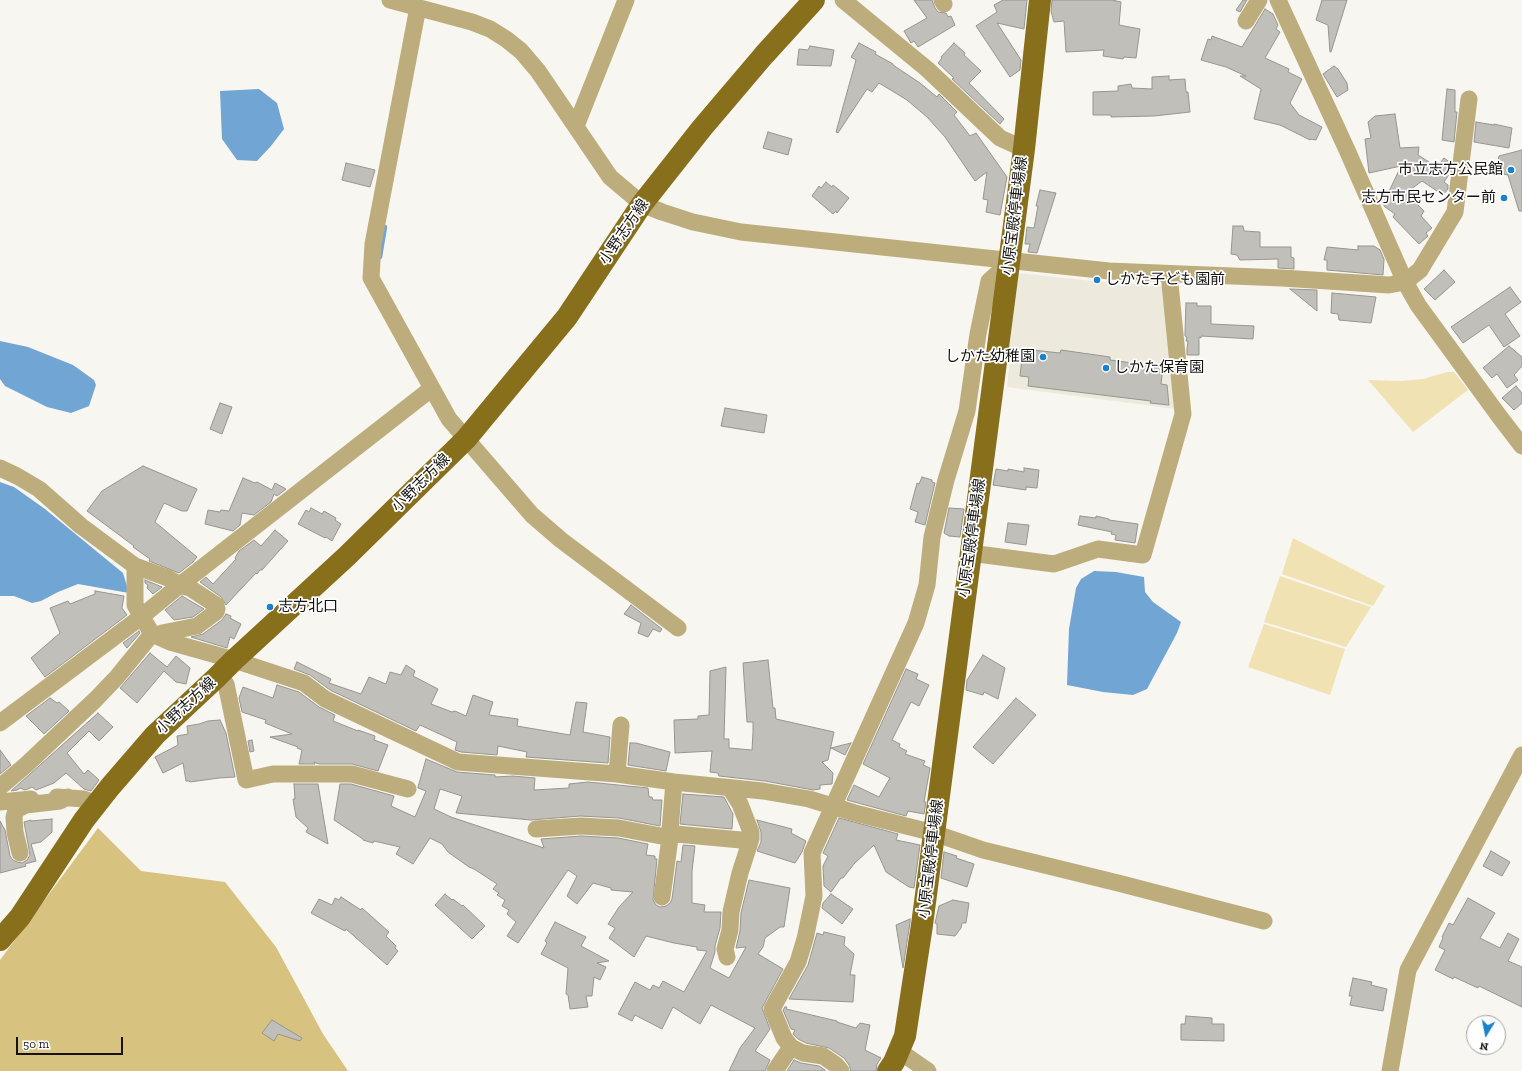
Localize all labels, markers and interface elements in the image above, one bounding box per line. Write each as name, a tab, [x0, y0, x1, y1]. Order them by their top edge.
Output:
street label: 小原宝殿停車場線	[999, 155, 1031, 277]
place label: 市立志方公民館	[1398, 161, 1503, 179]
marker: 市立志方公民館	[1506, 165, 1516, 175]
place label: 志方市民センター前	[1361, 189, 1496, 207]
marker: 志方市民センター前	[1499, 193, 1509, 203]
street label: 小野志方線	[596, 196, 652, 268]
place label: しかた子ども園前	[1105, 271, 1225, 289]
marker: しかた子ども園前	[1092, 275, 1102, 285]
place label: しかた幼稚園	[945, 348, 1035, 366]
marker: しかた幼稚園	[1038, 352, 1048, 362]
place label: しかた保育園	[1114, 359, 1204, 377]
marker: しかた保育園	[1101, 363, 1111, 373]
street label: 小野志方線	[388, 450, 454, 516]
street label: 小原宝殿停車場線	[955, 477, 989, 599]
place label: 志方北口	[278, 598, 338, 616]
marker: 志方北口	[265, 602, 275, 612]
street label: 小野志方線	[152, 674, 220, 738]
street label: 小原宝殿停車場線	[915, 798, 947, 920]
north arrow	[1466, 1015, 1506, 1055]
scale bar	[18, 1029, 125, 1055]
text: 50 m	[23, 1037, 49, 1051]
text: N	[1479, 1039, 1489, 1053]

